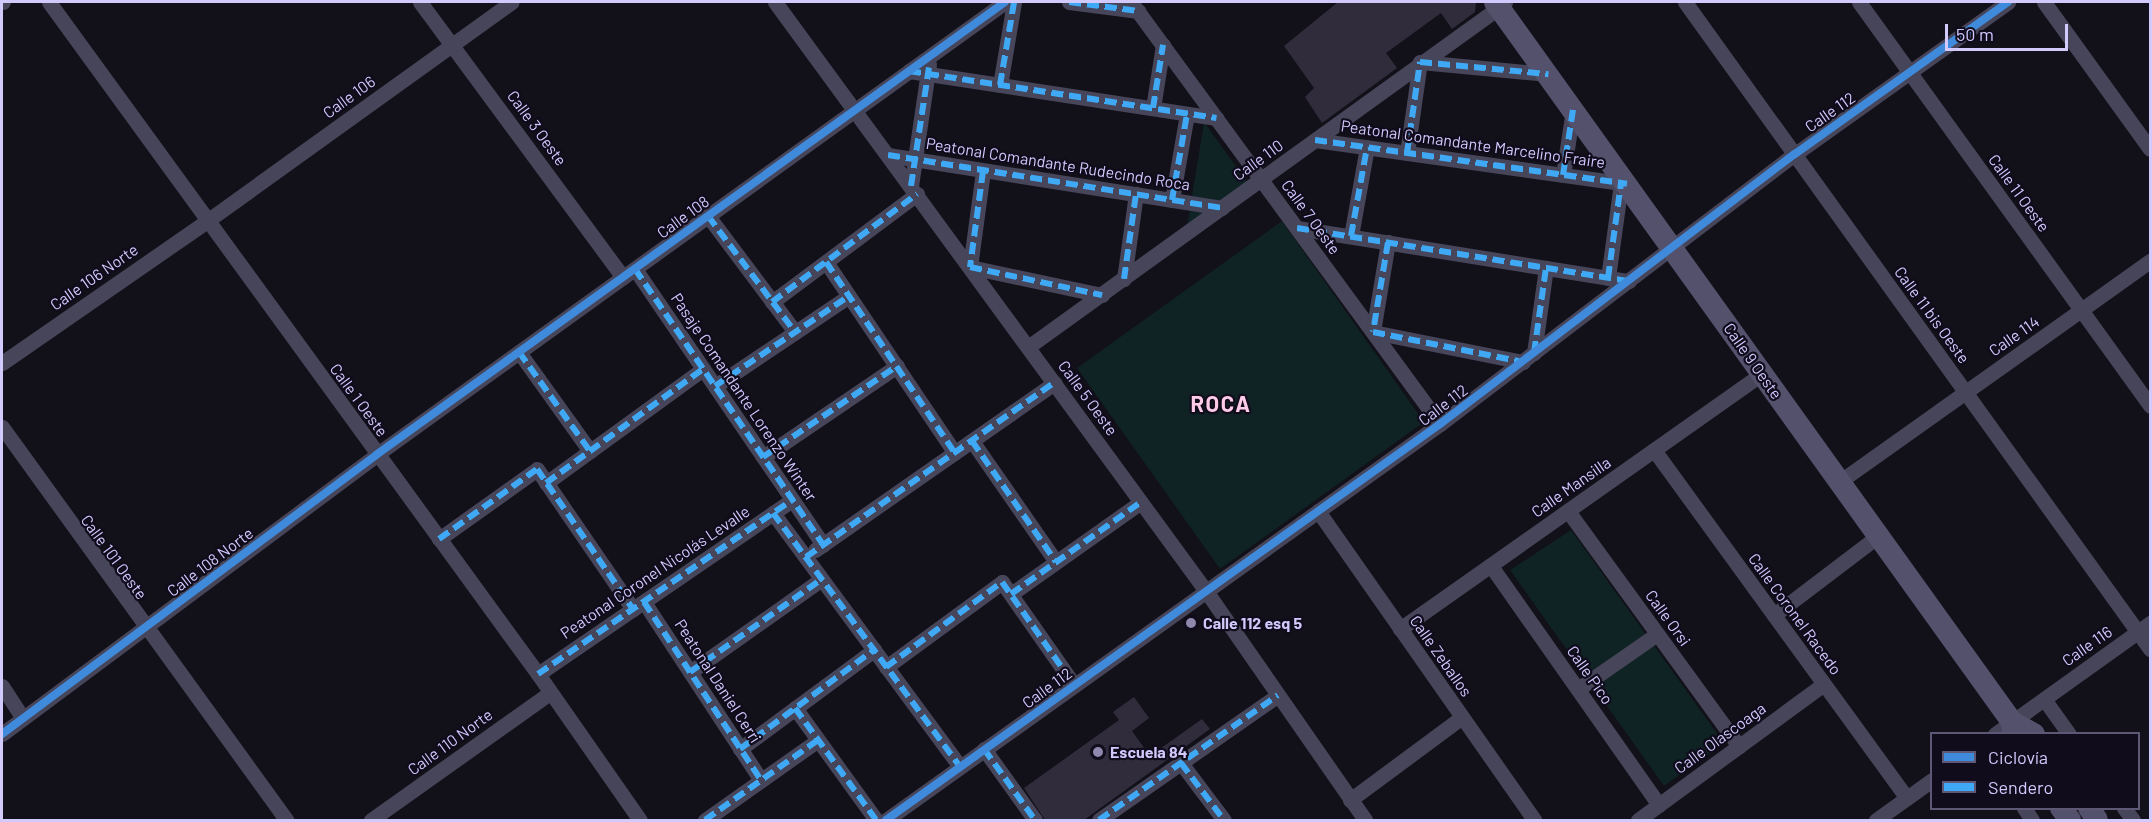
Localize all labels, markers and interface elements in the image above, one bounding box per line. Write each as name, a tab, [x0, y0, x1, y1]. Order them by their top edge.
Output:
scale bar	[1948, 12, 2071, 50]
text: 50 m	[1956, 23, 1994, 45]
street label: Calle 106	[319, 72, 379, 122]
street label: Calle 3 Oeste	[503, 87, 571, 169]
street label: Calle 112	[1801, 88, 1859, 136]
street label: Peatonal Comandante Marcelino Fraire	[1340, 116, 1606, 172]
street label: Peatonal Comandante Rudecindo Roca	[925, 134, 1191, 194]
street label: Calle 110	[1229, 135, 1287, 185]
street label: Calle 11 Oeste	[1984, 150, 2054, 236]
street label: Calle 7 Oeste	[1277, 176, 1345, 258]
street label: Calle 108	[653, 192, 713, 242]
street label: Calle 106 Norte	[46, 240, 142, 314]
street label: Calle 11 bis Oeste	[1890, 263, 1974, 367]
street label: Pasaje Comandante Lorenzo Winter	[667, 289, 821, 505]
street label: Calle 114	[1985, 312, 2043, 360]
street label: Calle 9 Oeste	[1720, 319, 1786, 403]
street label: Calle 5 Oeste	[1054, 357, 1122, 439]
street label: Calle 1 Oeste	[326, 360, 392, 440]
street label: Calle 112	[1415, 380, 1471, 430]
district label: ROCA	[1191, 391, 1251, 417]
street label: Calle Mansilla	[1528, 453, 1614, 521]
street label: Peatonal Coronel Nicolás Levalle	[557, 501, 753, 643]
street label: Calle 101 Oeste	[77, 511, 151, 603]
street label: Calle 108 Norte	[163, 523, 257, 601]
street label: Calle Coronel Racedo	[1744, 549, 1846, 679]
street label: Calle Orsi	[1641, 586, 1695, 650]
street label: Calle Zeballos	[1406, 612, 1476, 700]
place label: Calle 112 esq 5	[1203, 613, 1302, 633]
street label: Peatonal Daniel Cerri	[671, 615, 765, 747]
marker: Calle 112 esq 5	[1184, 616, 1198, 630]
street label: Calle 116	[2058, 622, 2116, 670]
street label: Calle Pico	[1563, 642, 1617, 708]
street label: Calle 112	[1018, 664, 1076, 712]
street label: Calle Olascoaga	[1671, 698, 1769, 778]
street label: Calle 110 Norte	[404, 705, 496, 779]
legend	[1930, 732, 2140, 810]
place label: Escuela 84	[1110, 742, 1187, 762]
marker: Escuela 84	[1091, 745, 1105, 759]
text: Ciclovía	[1988, 746, 2048, 768]
text: Sendero	[1988, 776, 2053, 798]

